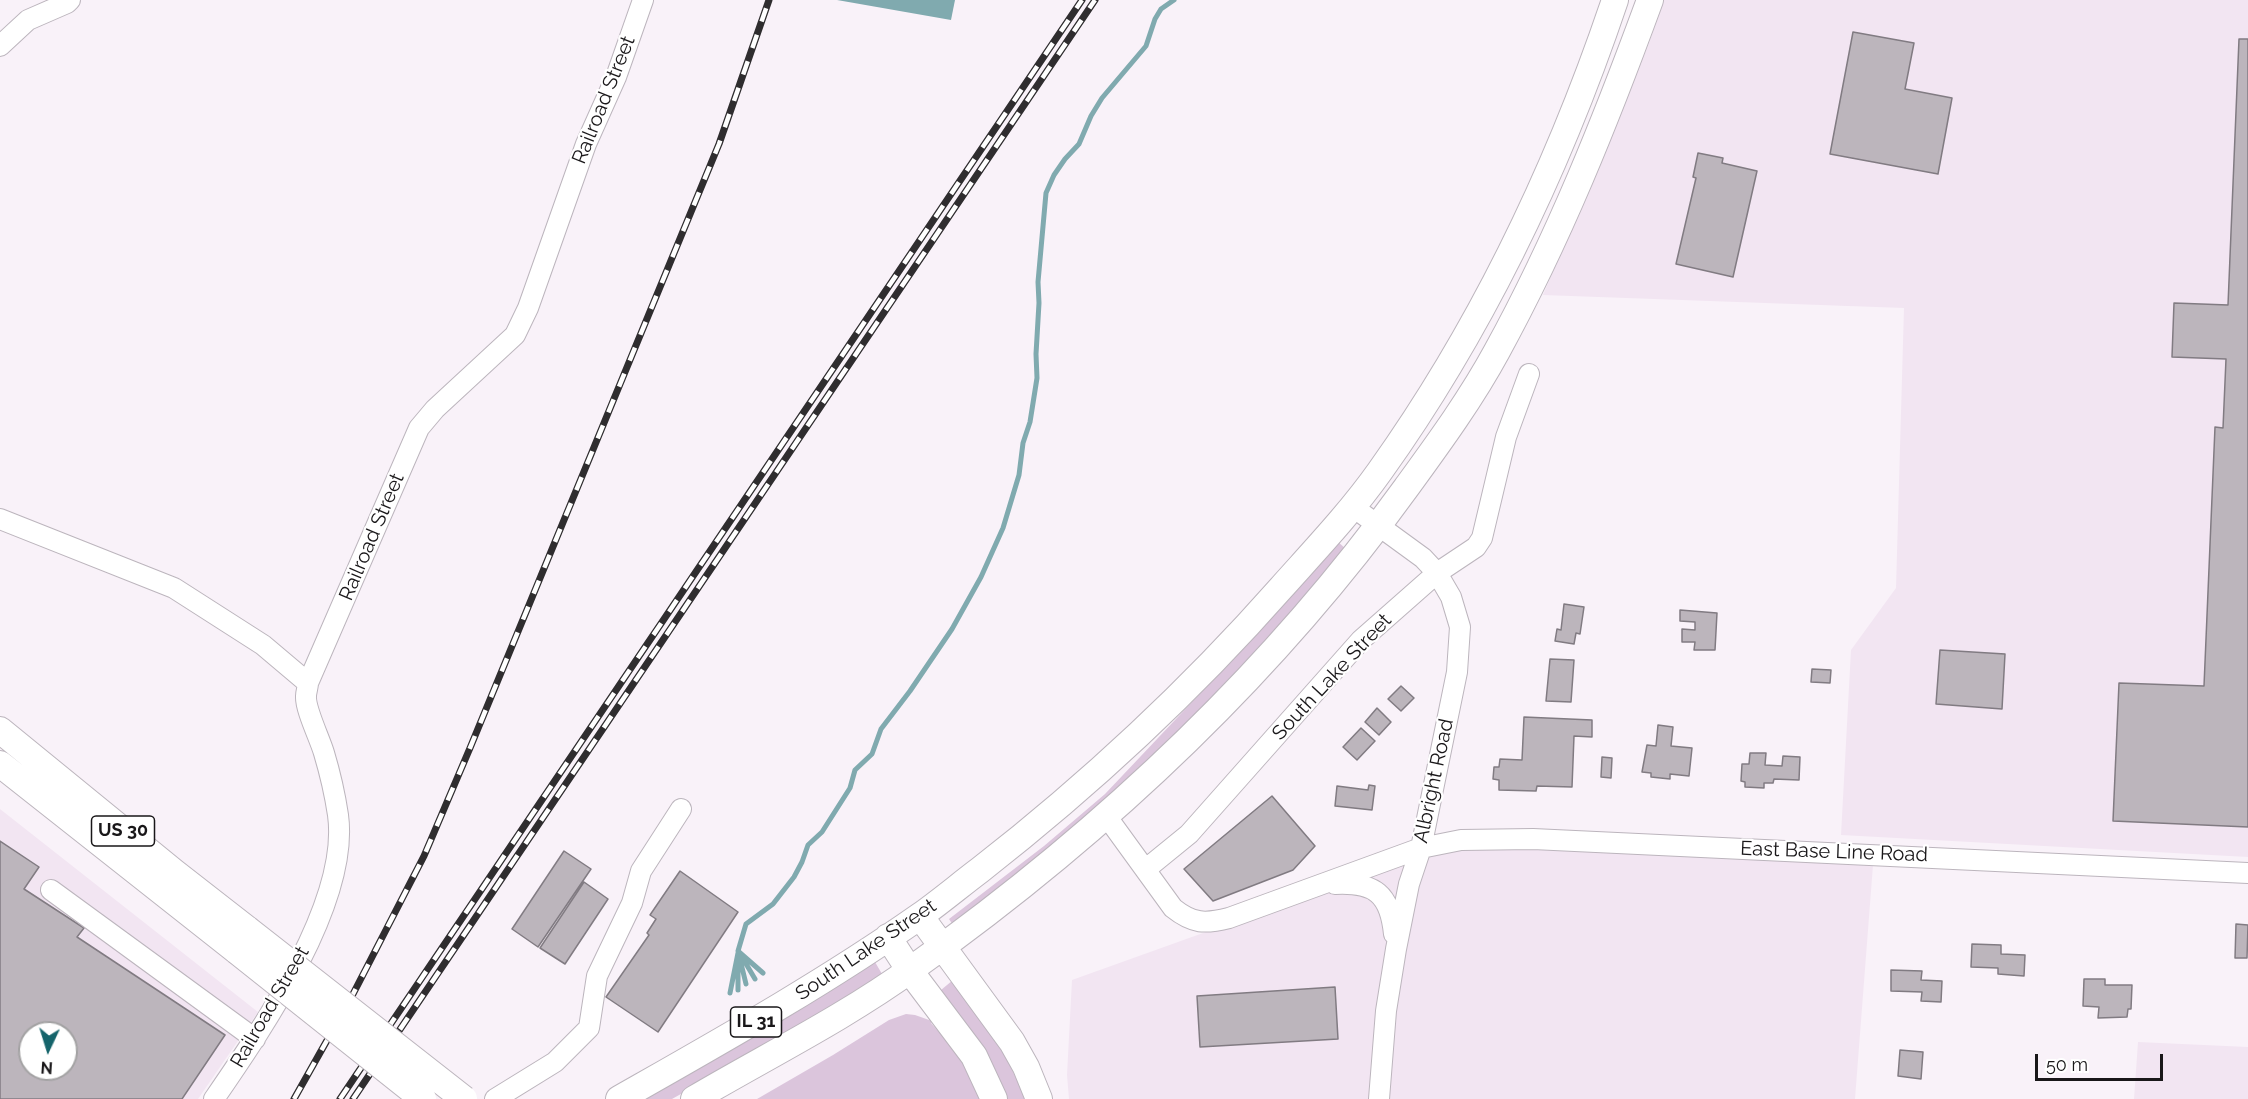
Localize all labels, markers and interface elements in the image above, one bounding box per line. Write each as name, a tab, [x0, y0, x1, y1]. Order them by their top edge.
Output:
street label: Railroad Street	[567, 32, 641, 168]
street label: Railroad Street	[334, 470, 410, 604]
street label: South Lake Street	[1267, 609, 1397, 745]
street label: Albright Road	[1409, 717, 1459, 845]
road number: US 30	[92, 816, 154, 846]
street label: East Base Line Road	[1740, 837, 1928, 867]
street label: South Lake Street	[791, 894, 941, 1006]
street label: Railroad Street	[226, 942, 314, 1072]
road number: IL 31	[730, 1007, 782, 1037]
north arrow	[18, 1021, 78, 1081]
scale bar	[2038, 1042, 2166, 1080]
text: 50 m	[2046, 1054, 2088, 1075]
text: N	[40, 1058, 54, 1077]

